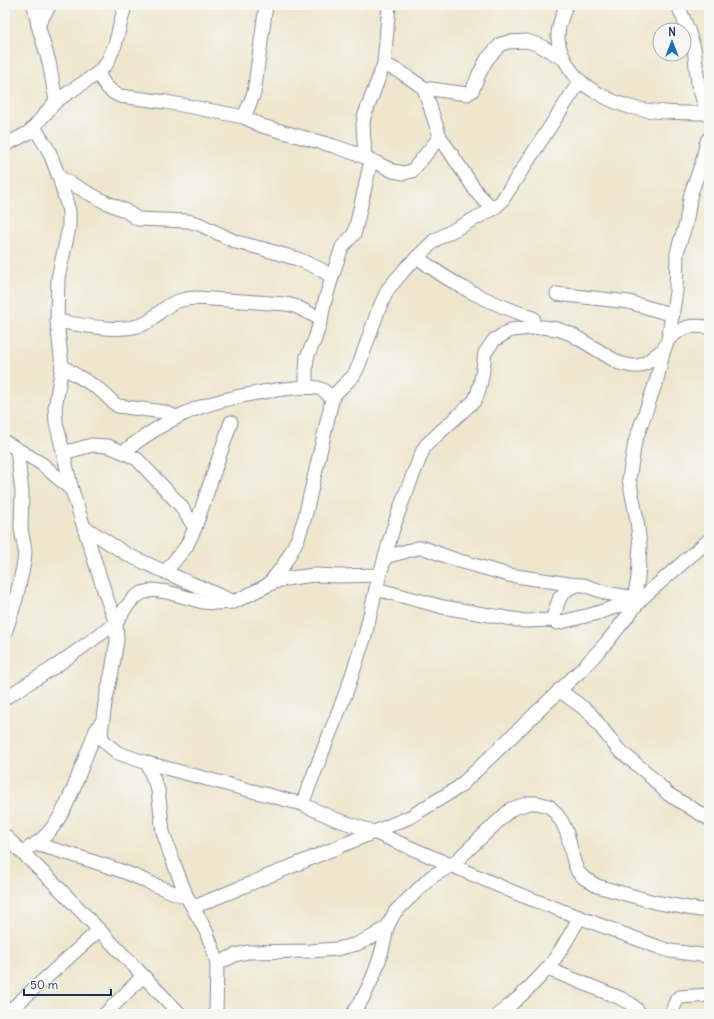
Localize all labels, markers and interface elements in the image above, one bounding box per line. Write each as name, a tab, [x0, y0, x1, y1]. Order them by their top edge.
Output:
north arrow	[652, 22, 692, 62]
text: N	[668, 25, 676, 39]
scale bar	[24, 971, 111, 997]
text: 50 m	[30, 977, 59, 992]

